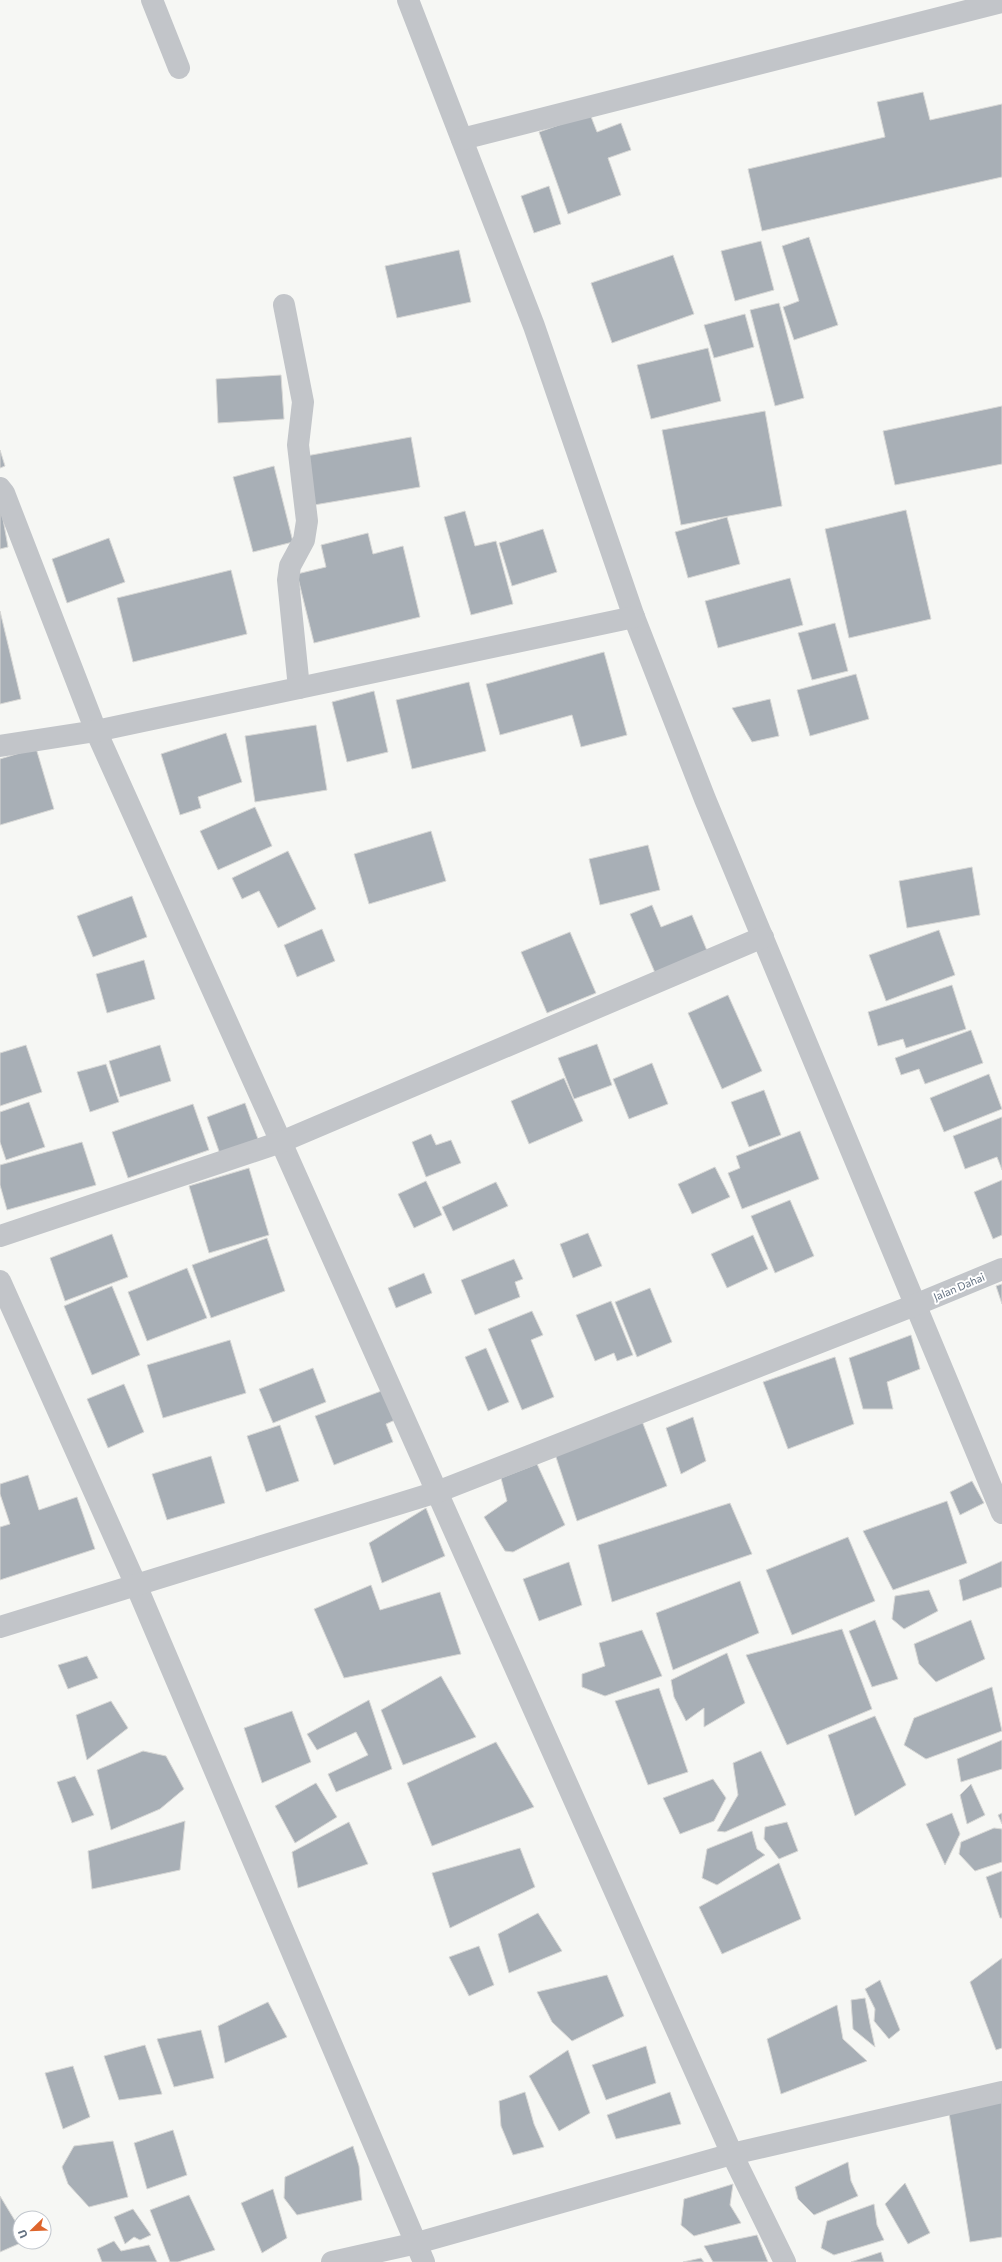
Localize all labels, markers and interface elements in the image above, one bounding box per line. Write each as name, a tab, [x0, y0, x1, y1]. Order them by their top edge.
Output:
street label: Jalan Dahai	[931, 1270, 987, 1304]
north arrow	[12, 2210, 52, 2250]
text: U	[15, 2228, 30, 2240]

